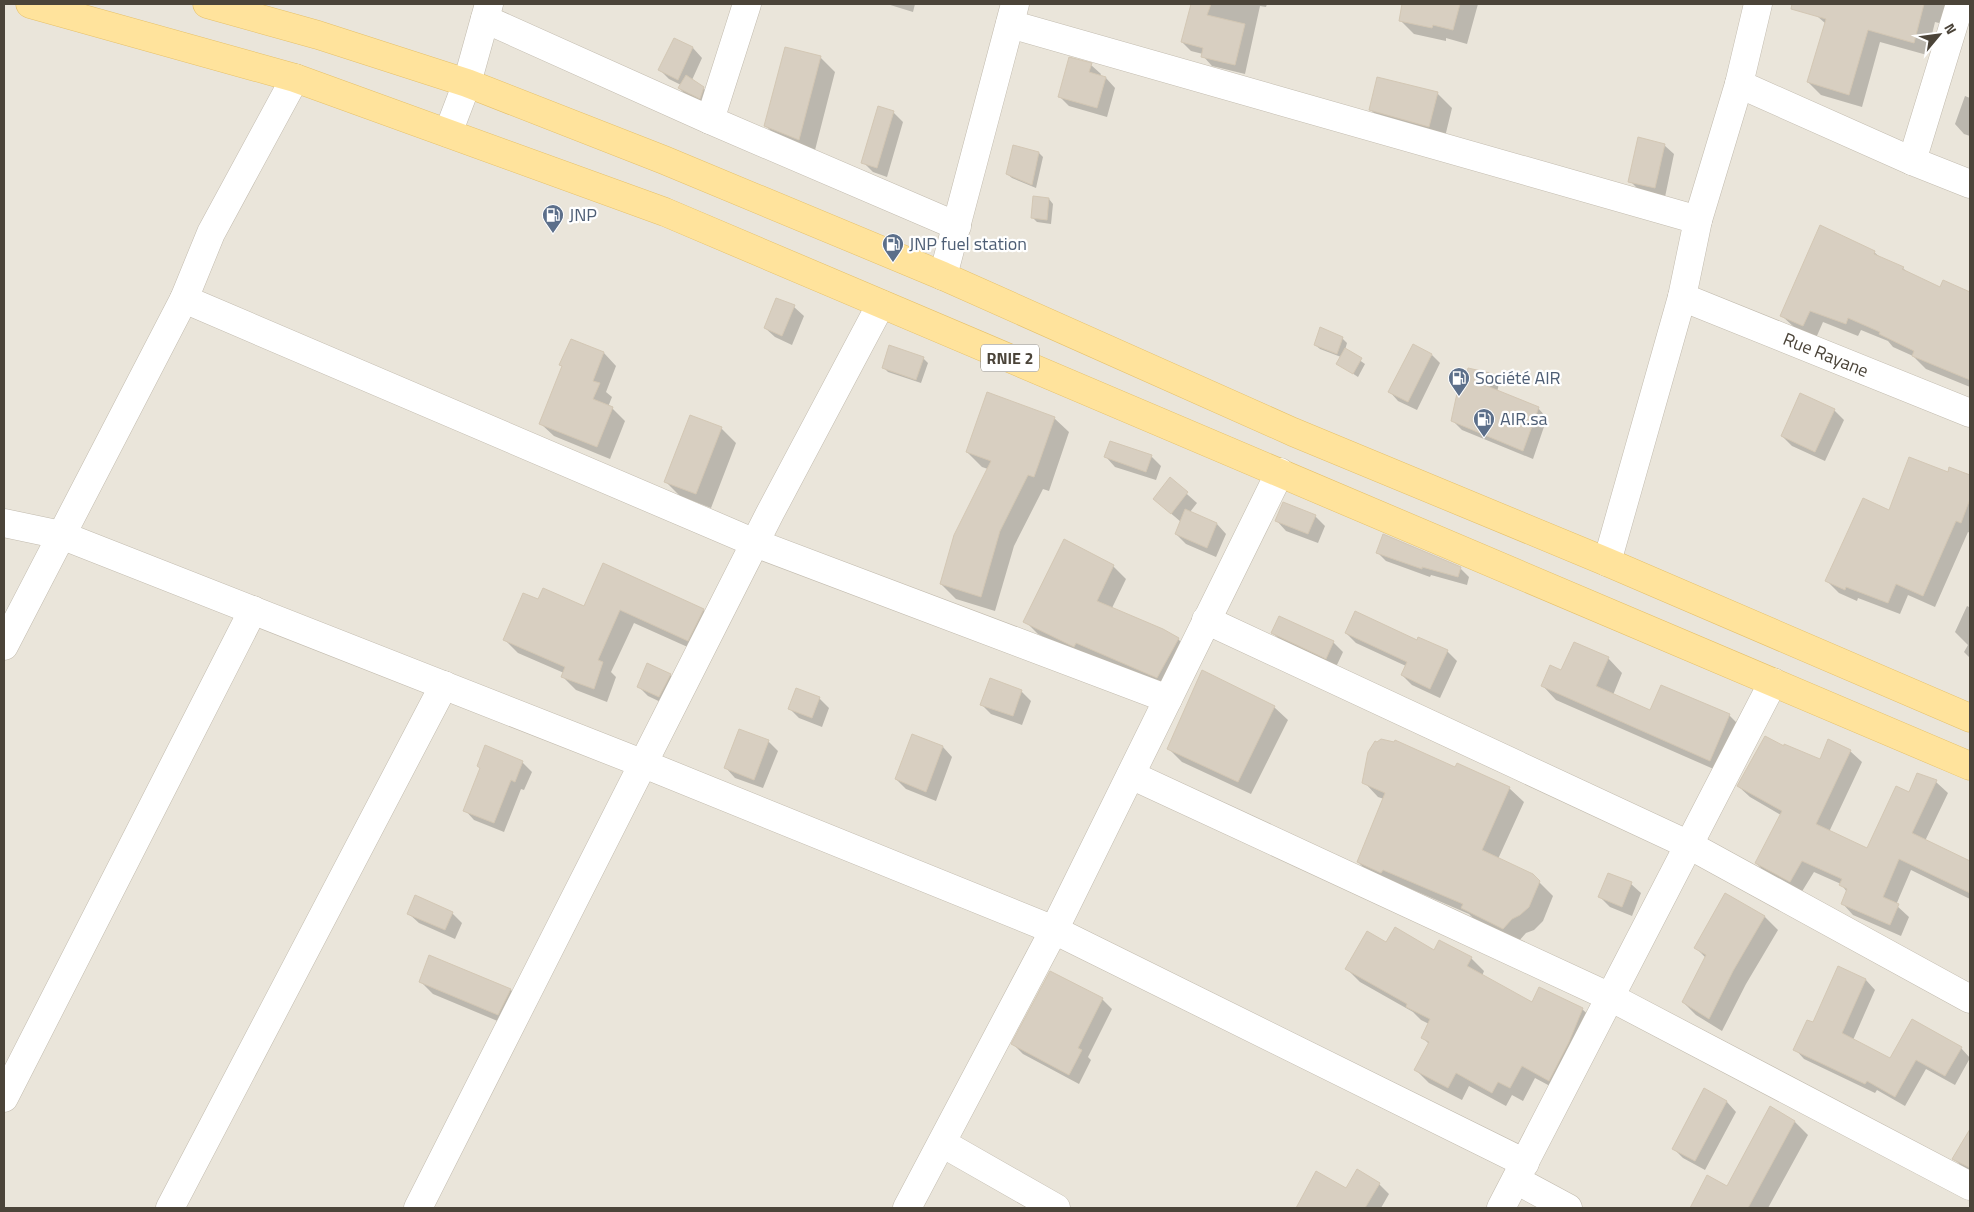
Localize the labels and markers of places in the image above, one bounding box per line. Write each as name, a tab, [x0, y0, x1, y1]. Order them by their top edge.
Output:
place label: JNP	[569, 201, 597, 228]
fuel station icon: JNP	[541, 203, 565, 234]
place label: JNP fuel station	[909, 230, 1027, 257]
fuel station icon: JNP fuel station	[881, 232, 905, 263]
place label: Société AIR	[1475, 364, 1561, 391]
fuel station icon: Société AIR	[1447, 366, 1471, 397]
place label: AIR.sa	[1500, 405, 1548, 432]
fuel station icon: AIR.sa	[1472, 407, 1496, 438]

